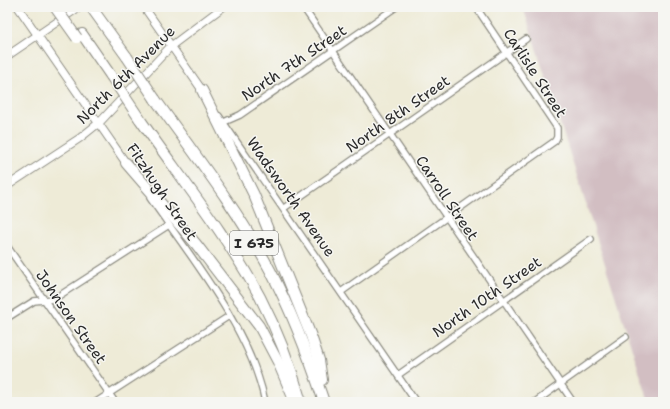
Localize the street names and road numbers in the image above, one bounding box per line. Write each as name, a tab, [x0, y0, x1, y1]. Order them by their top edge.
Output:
street label: North 7th Street	[238, 20, 350, 106]
street label: North 6th Avenue	[72, 21, 180, 129]
street label: Carlisle Street	[499, 25, 571, 121]
street label: North 8th Street	[342, 71, 454, 157]
street label: Wadsworth Avenue	[242, 133, 340, 261]
street label: Fitzhugh Street	[122, 140, 202, 244]
street label: Carroll Street	[411, 152, 483, 244]
road number: I 675	[230, 231, 278, 255]
street label: North 10th Street	[428, 252, 546, 342]
street label: Johnson Street	[31, 266, 111, 368]

